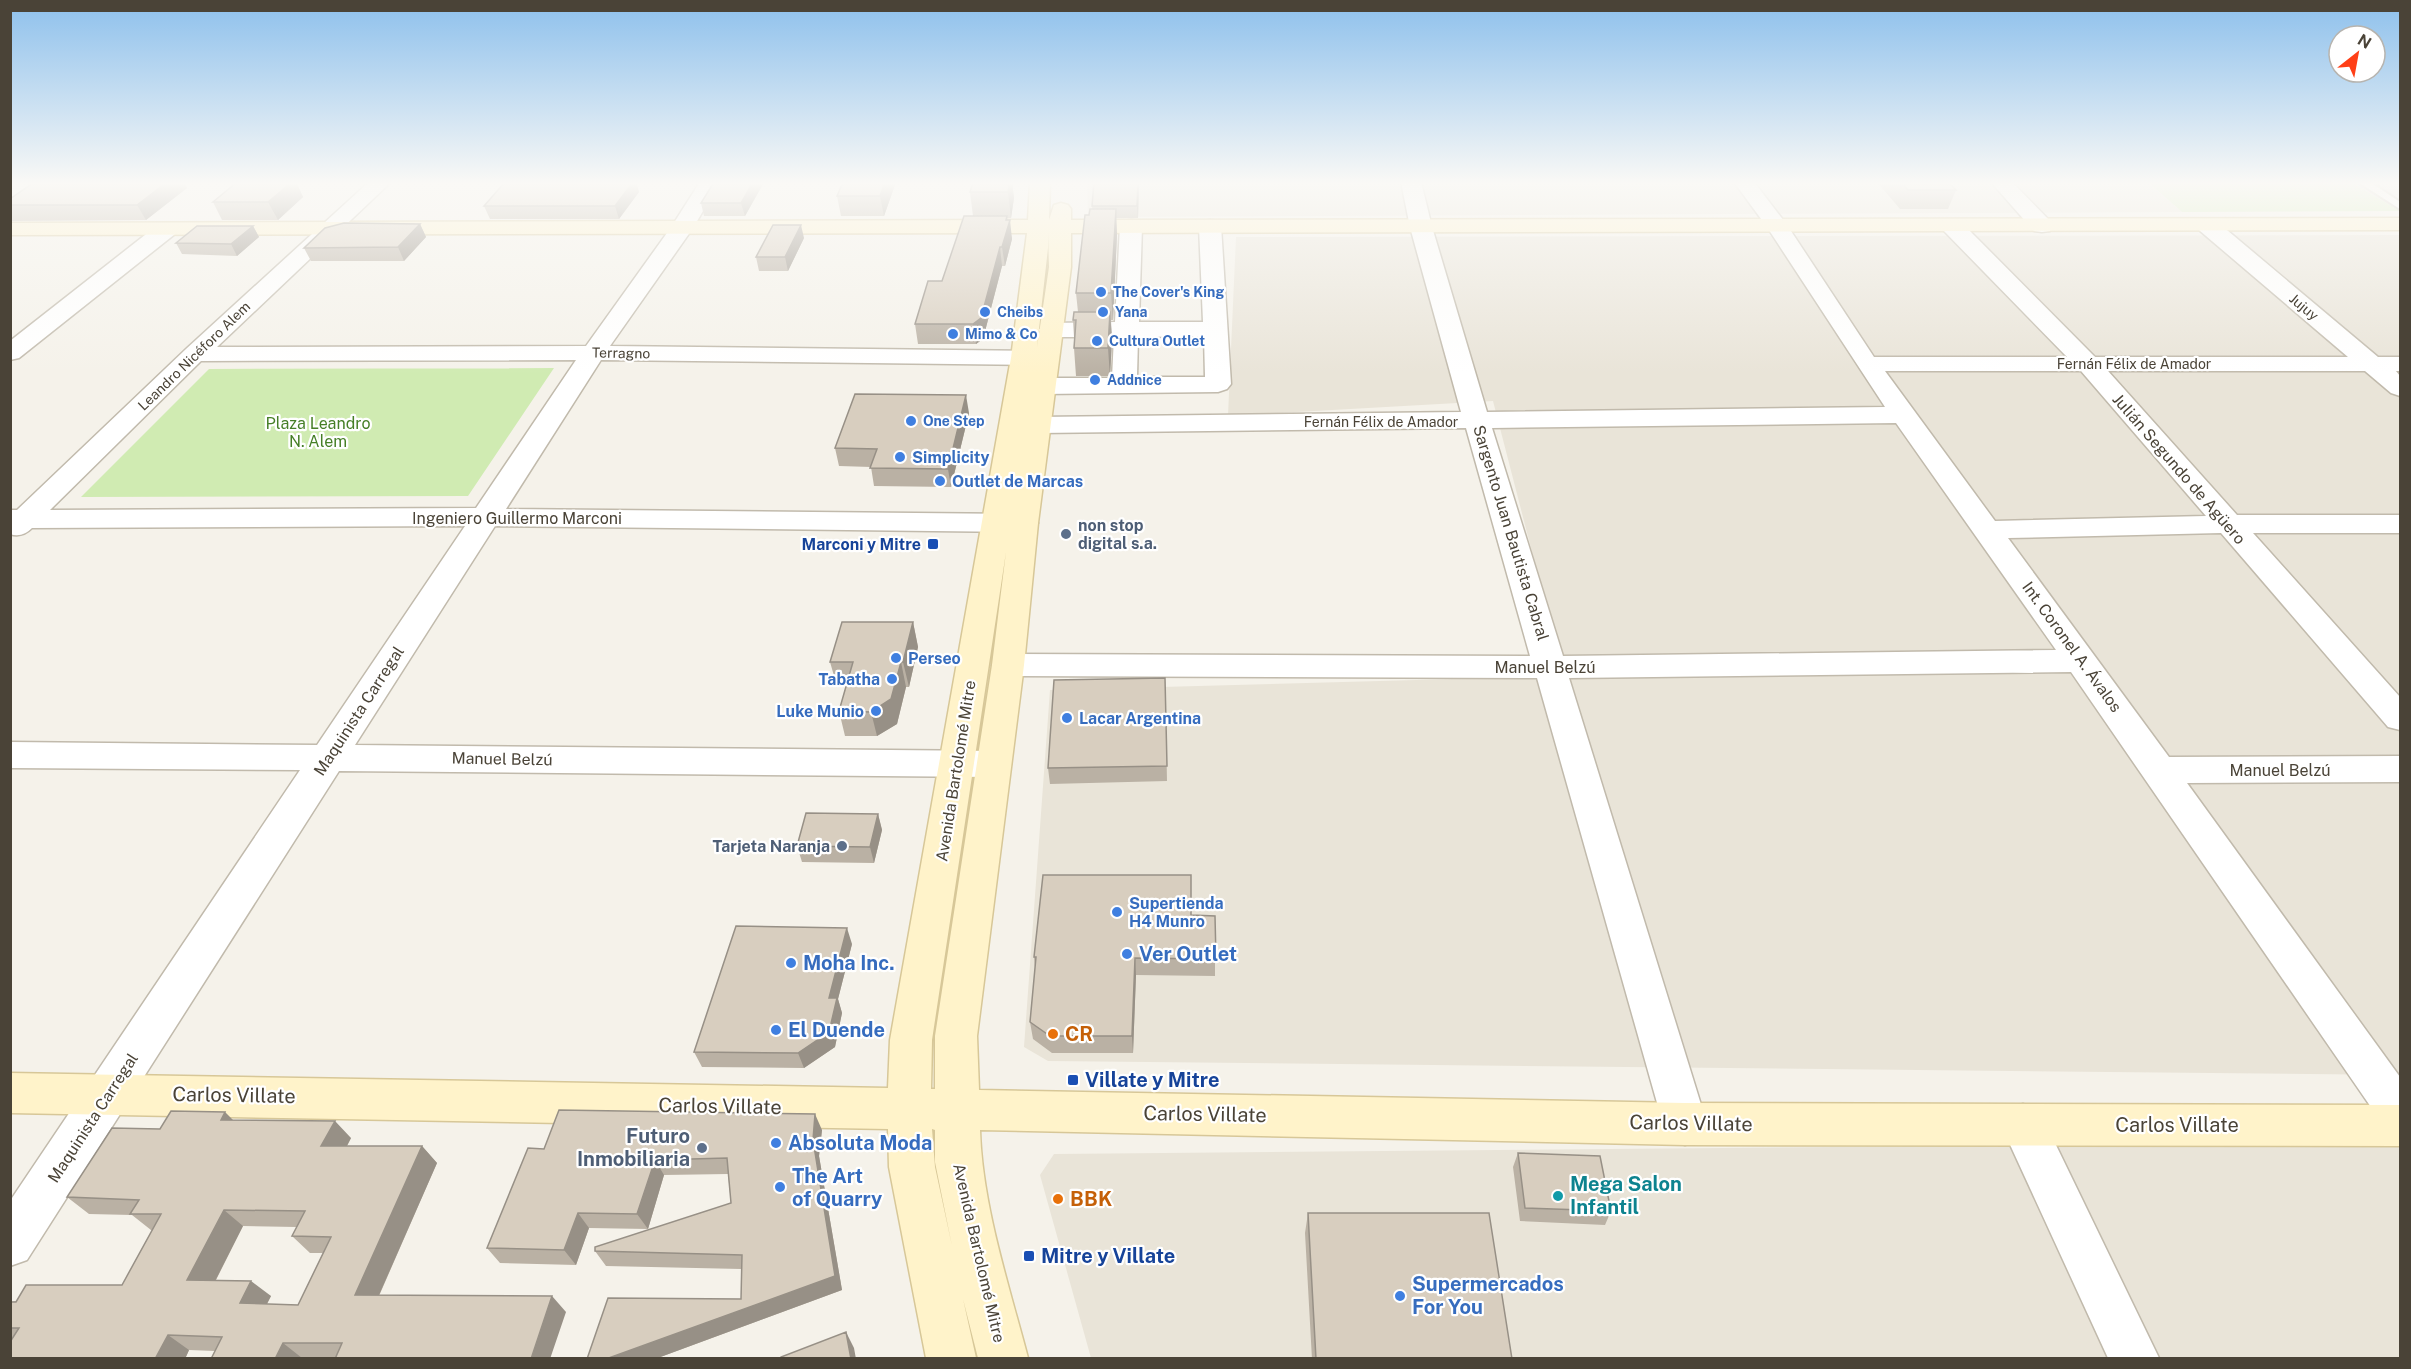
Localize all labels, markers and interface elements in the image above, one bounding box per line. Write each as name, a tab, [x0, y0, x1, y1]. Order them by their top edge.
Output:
north arrow	[2327, 24, 2387, 84]
text: N	[2354, 30, 2375, 53]
place label: The Cover's King	[1113, 284, 1224, 300]
marker: The Cover's King	[1094, 285, 1108, 299]
street label: Jujuy	[2286, 290, 2322, 324]
street label: Leandro Nicéforo Alem	[135, 298, 253, 414]
place label: Cheibs	[997, 304, 1043, 320]
place label: Yana	[1115, 304, 1147, 320]
marker: Cheibs	[978, 305, 992, 319]
marker: Yana	[1096, 305, 1110, 319]
place label: Mimo & Co	[965, 326, 1038, 342]
marker: Mimo & Co	[946, 327, 960, 341]
place label: Cultura Outlet	[1109, 333, 1205, 349]
marker: Cultura Outlet	[1090, 334, 1104, 348]
street label: Terragno	[592, 344, 650, 362]
street label: Fernán Félix de Amador	[2057, 356, 2211, 372]
place label: Addnice	[1107, 372, 1162, 388]
marker: Addnice	[1088, 373, 1102, 387]
street label: Julián Segundo de Agüero	[2108, 390, 2250, 548]
place label: One Step	[923, 413, 985, 429]
park label: Plaza Leandro N. Alem	[265, 414, 371, 451]
marker: One Step	[904, 414, 918, 428]
street label: Fernán Félix de Amador	[1304, 414, 1458, 430]
street label: Sargento Juan Bautista Cabral	[1469, 423, 1553, 643]
place label: Simplicity	[912, 448, 990, 467]
marker: Simplicity	[893, 450, 907, 464]
place label: Outlet de Marcas	[952, 472, 1083, 491]
marker: Outlet de Marcas	[933, 474, 947, 488]
street label: Ingeniero Guillermo Marconi	[412, 509, 622, 528]
place label: non stop digital s.a.	[1078, 516, 1157, 553]
marker: non stop digital s.a.	[1059, 527, 1073, 541]
place label: Marconi y Mitre	[802, 535, 921, 554]
marker: Marconi y Mitre	[926, 537, 940, 551]
street label: Int. Coronel A. Ávalos	[2018, 577, 2127, 716]
street label: Maquinista Carregal	[310, 643, 408, 779]
place label: Perseo	[908, 649, 961, 668]
marker: Perseo	[889, 651, 903, 665]
street label: Manuel Belzú	[1494, 658, 1596, 677]
place label: Tabatha	[818, 670, 880, 689]
marker: Tabatha	[885, 672, 899, 686]
street label: Avenida Bartolomé Mitre	[932, 679, 980, 863]
place label: Luke Munio	[776, 702, 864, 721]
marker: Luke Munio	[869, 704, 883, 718]
place label: Lacar Argentina	[1079, 709, 1201, 728]
marker: Lacar Argentina	[1060, 711, 1074, 725]
street label: Manuel Belzú	[451, 749, 553, 769]
street label: Manuel Belzú	[2229, 761, 2331, 780]
place label: Tarjeta Naranja	[712, 837, 830, 856]
marker: Tarjeta Naranja	[835, 839, 849, 853]
place label: Supertienda H4 Munro	[1129, 894, 1224, 931]
marker: Supertienda H4 Munro	[1110, 905, 1124, 919]
place label: Ver Outlet	[1139, 942, 1237, 966]
marker: Ver Outlet	[1120, 947, 1134, 961]
place label: Moha Inc.	[803, 951, 895, 975]
marker: Moha Inc.	[784, 956, 798, 970]
place label: El Duende	[788, 1018, 885, 1042]
place label: CR	[1065, 1022, 1093, 1046]
marker: El Duende	[769, 1023, 783, 1037]
marker: CR	[1046, 1027, 1060, 1041]
street label: Maquinista Carregal	[44, 1050, 142, 1186]
place label: Villate y Mitre	[1085, 1068, 1220, 1092]
marker: Villate y Mitre	[1066, 1073, 1080, 1087]
street label: Carlos Villate	[172, 1082, 296, 1108]
street label: Carlos Villate	[658, 1093, 782, 1119]
street label: Carlos Villate	[1143, 1101, 1267, 1127]
street label: Carlos Villate	[1629, 1110, 1753, 1136]
street label: Carlos Villate	[2115, 1113, 2239, 1137]
place label: Futuro Inmobiliaria	[577, 1124, 690, 1171]
place label: Absoluta Moda	[788, 1131, 932, 1155]
marker: Absoluta Moda	[769, 1136, 783, 1150]
marker: Futuro Inmobiliaria	[695, 1141, 709, 1155]
street label: Avenida Bartolomé Mitre	[949, 1162, 1009, 1344]
place label: The Art of Quarry	[792, 1164, 882, 1211]
place label: Mega Salon Infantil	[1570, 1172, 1682, 1219]
marker: The Art of Quarry	[773, 1180, 787, 1194]
place label: BBK	[1070, 1187, 1112, 1211]
marker: Mega Salon Infantil	[1551, 1189, 1565, 1203]
marker: BBK	[1051, 1192, 1065, 1206]
place label: Mitre y Villate	[1041, 1244, 1175, 1268]
marker: Mitre y Villate	[1022, 1249, 1036, 1263]
place label: Supermercados For You	[1412, 1272, 1564, 1319]
marker: Supermercados For You	[1393, 1289, 1407, 1303]

